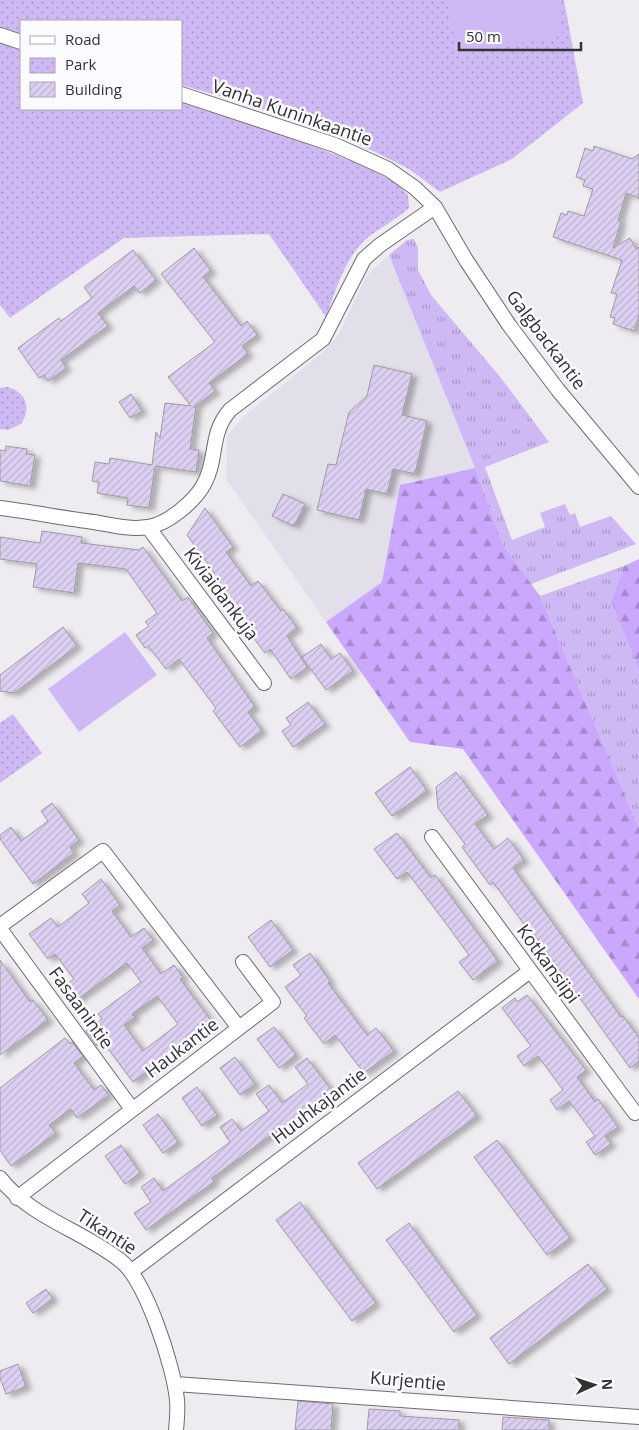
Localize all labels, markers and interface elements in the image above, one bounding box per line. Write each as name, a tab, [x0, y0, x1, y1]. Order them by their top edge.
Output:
legend	[20, 20, 182, 110]
scale bar	[459, 20, 582, 52]
text: 50 m	[466, 26, 501, 46]
text: Road	[65, 29, 101, 49]
text: Park	[65, 54, 96, 74]
street label: Vanha Kuninkaantie	[209, 73, 376, 151]
text: Building	[65, 79, 122, 99]
street label: Galgbackantie	[502, 285, 592, 394]
street label: Kiviaidankuja	[179, 542, 265, 645]
street label: Kotkansiipi	[512, 919, 586, 1008]
street label: Fasaanintie	[44, 962, 120, 1053]
street label: Haukantie	[140, 1012, 223, 1083]
street label: Huuhkajantie	[266, 1062, 371, 1149]
street label: Tikantie	[73, 1203, 142, 1259]
north arrow	[569, 1360, 619, 1410]
street label: Kurjentie	[369, 1365, 447, 1395]
text: N	[598, 1378, 617, 1390]

